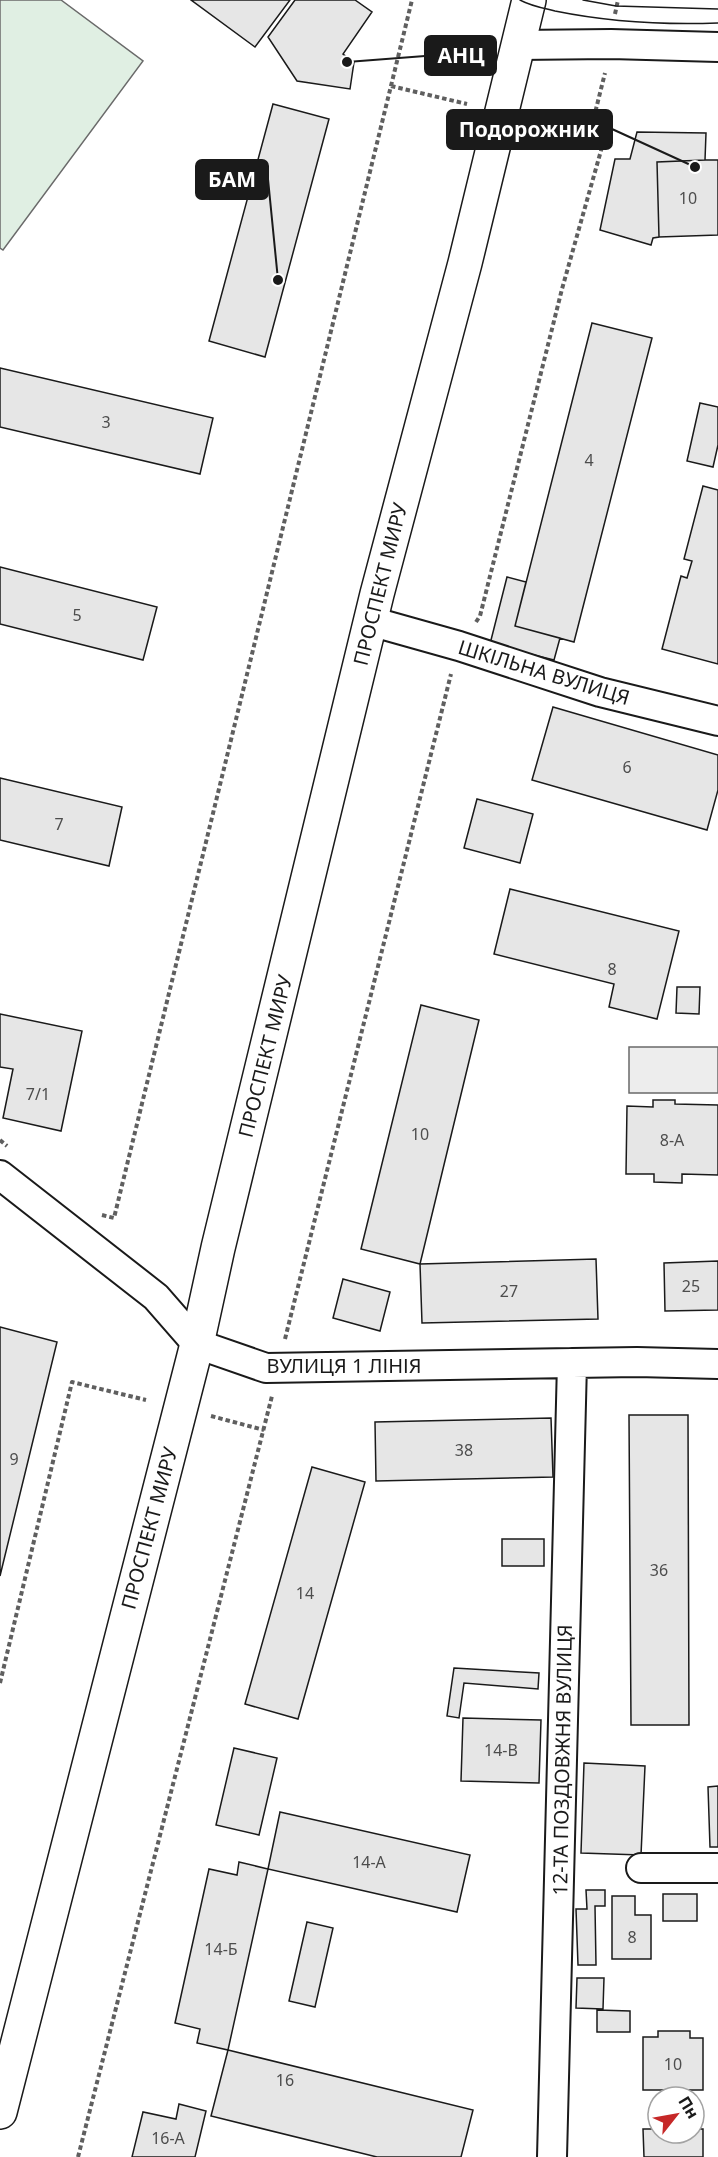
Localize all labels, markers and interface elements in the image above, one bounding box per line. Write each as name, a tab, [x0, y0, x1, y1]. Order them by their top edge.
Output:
callout: АНЦ	[425, 36, 496, 75]
text: АНЦ	[438, 41, 485, 69]
callout: Подорожник	[447, 110, 612, 149]
text: Подорожник	[459, 115, 599, 143]
callout: БАМ	[196, 160, 268, 199]
text: БАМ	[208, 165, 256, 193]
house number: 10	[679, 187, 697, 209]
house number: 3	[101, 411, 111, 433]
house number: 4	[584, 449, 594, 471]
street label: ПРОСПЕКТ МИРУ	[347, 499, 413, 668]
house number: 5	[72, 604, 82, 626]
street label: ШКІЛЬНА ВУЛИЦЯ	[455, 633, 633, 711]
house number: 6	[622, 756, 632, 778]
house number: 7	[54, 813, 64, 835]
house number: 8	[607, 958, 617, 980]
street label: ПРОСПЕКТ МИРУ	[232, 971, 298, 1140]
house number: 7/1	[26, 1083, 50, 1105]
house number: 10	[411, 1123, 429, 1145]
house number: 8-А	[660, 1129, 685, 1151]
house number: 25	[682, 1275, 700, 1297]
house number: 27	[500, 1280, 518, 1302]
street label: ВУЛИЦЯ 1 ЛІНІЯ	[267, 1352, 421, 1379]
house number: 38	[455, 1439, 473, 1461]
street label: ПРОСПЕКТ МИРУ	[114, 1443, 184, 1612]
house number: 9	[9, 1448, 19, 1470]
house number: 36	[650, 1559, 668, 1581]
house number: 14	[296, 1582, 314, 1604]
street label: 12-ТА ПОЗДОВЖНЯ ВУЛИЦЯ	[546, 1624, 578, 1896]
house number: 14-В	[484, 1739, 518, 1761]
house number: 14-А	[352, 1851, 387, 1873]
house number: 8	[627, 1926, 637, 1948]
house number: 14-Б	[204, 1938, 238, 1960]
house number: 10	[664, 2053, 682, 2075]
house number: 16	[276, 2069, 294, 2091]
north arrow	[646, 2085, 706, 2145]
text: Пн	[674, 2092, 704, 2123]
house number: 16-А	[151, 2127, 186, 2149]

